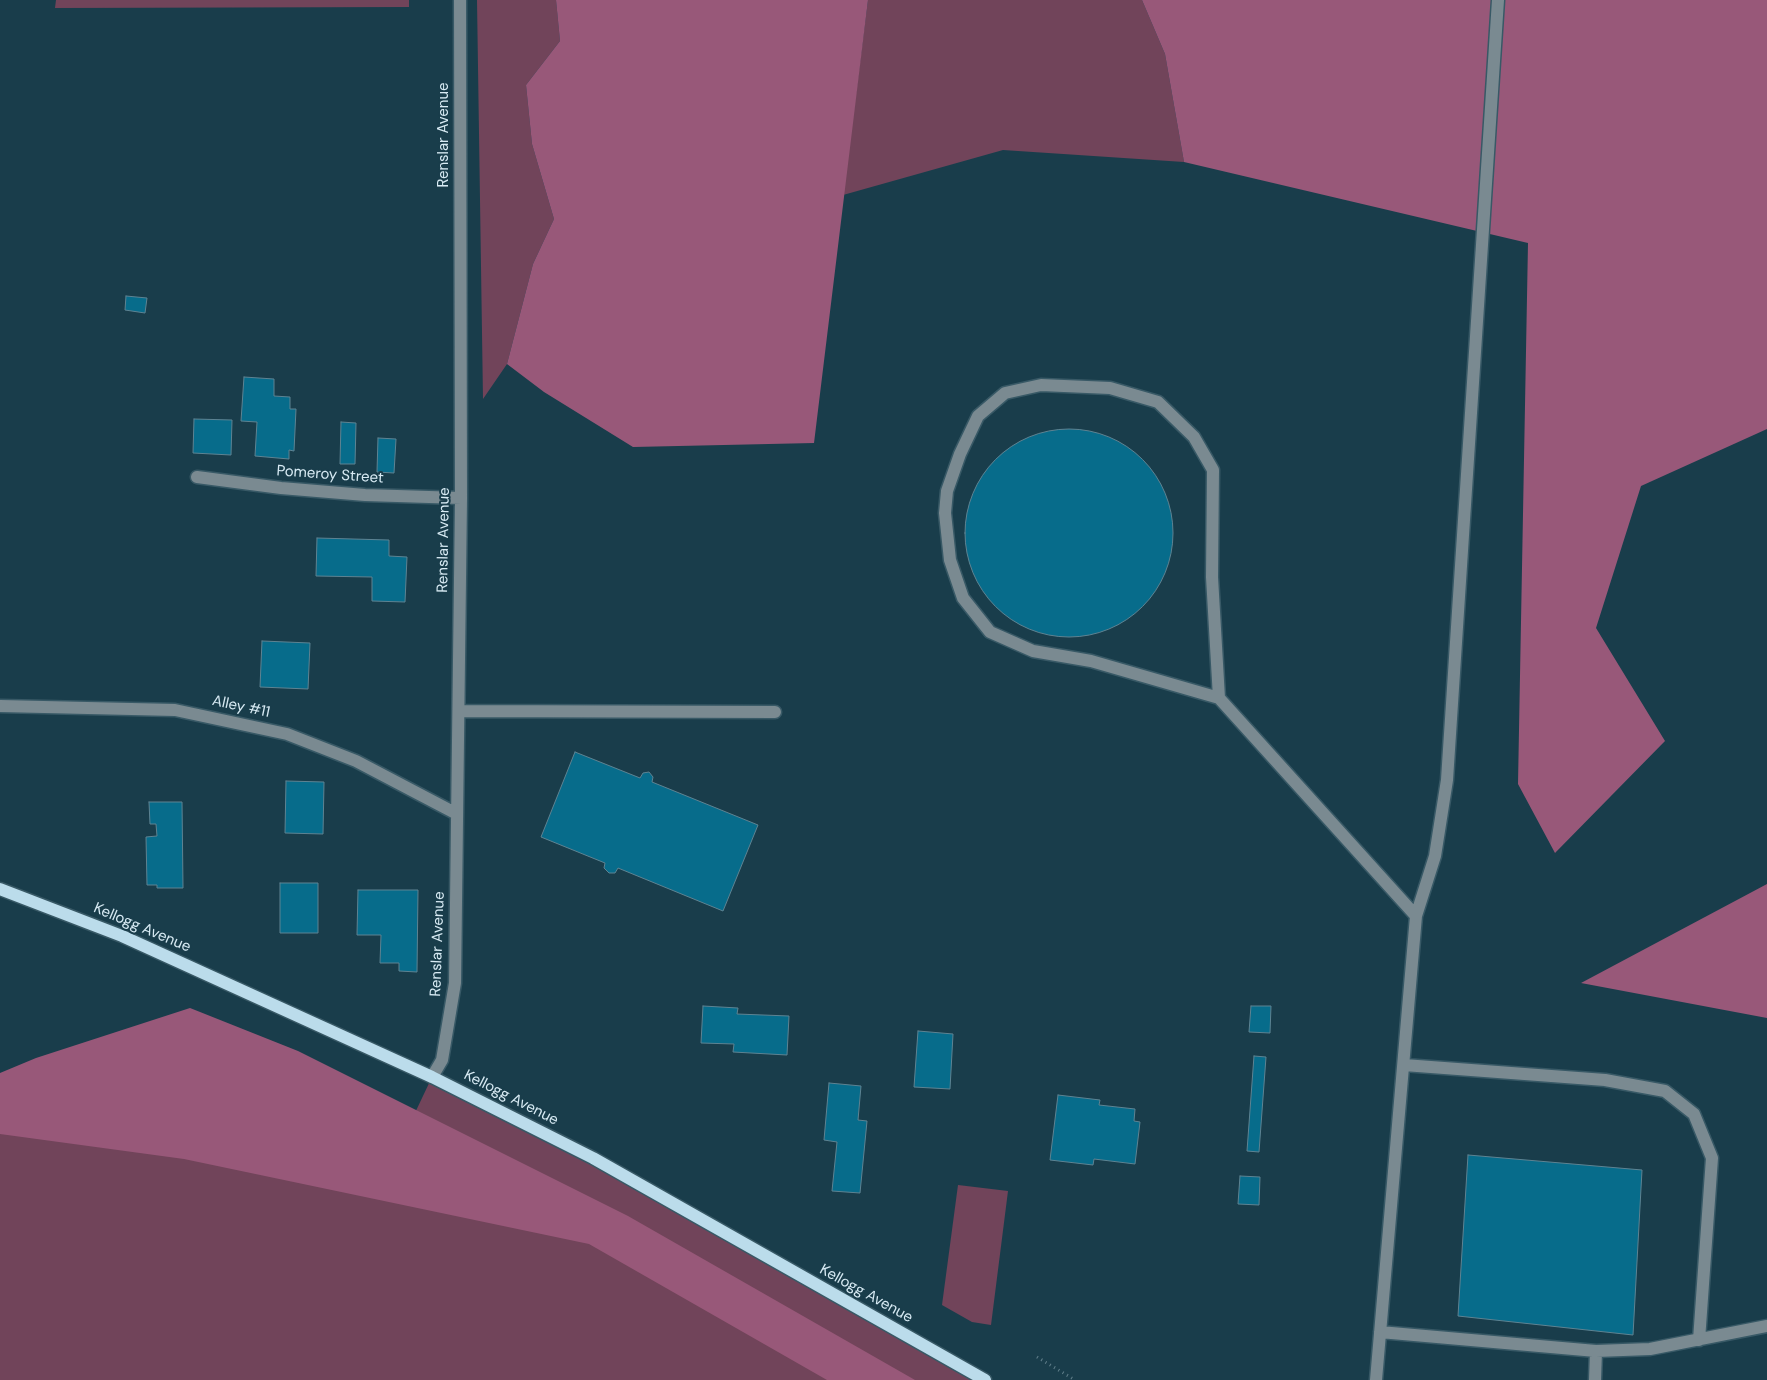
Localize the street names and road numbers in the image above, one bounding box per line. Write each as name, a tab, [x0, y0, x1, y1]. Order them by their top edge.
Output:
street label: Renslar Avenue	[435, 82, 453, 188]
street label: Pomeroy Street	[276, 462, 384, 488]
street label: Renslar Avenue	[434, 487, 454, 593]
street label: Alley #11	[210, 692, 272, 722]
street label: Renslar Avenue	[427, 891, 449, 997]
street label: Kellogg Avenue	[91, 899, 193, 957]
street label: Kellogg Avenue	[461, 1066, 561, 1130]
street label: Kellogg Avenue	[816, 1261, 916, 1327]

